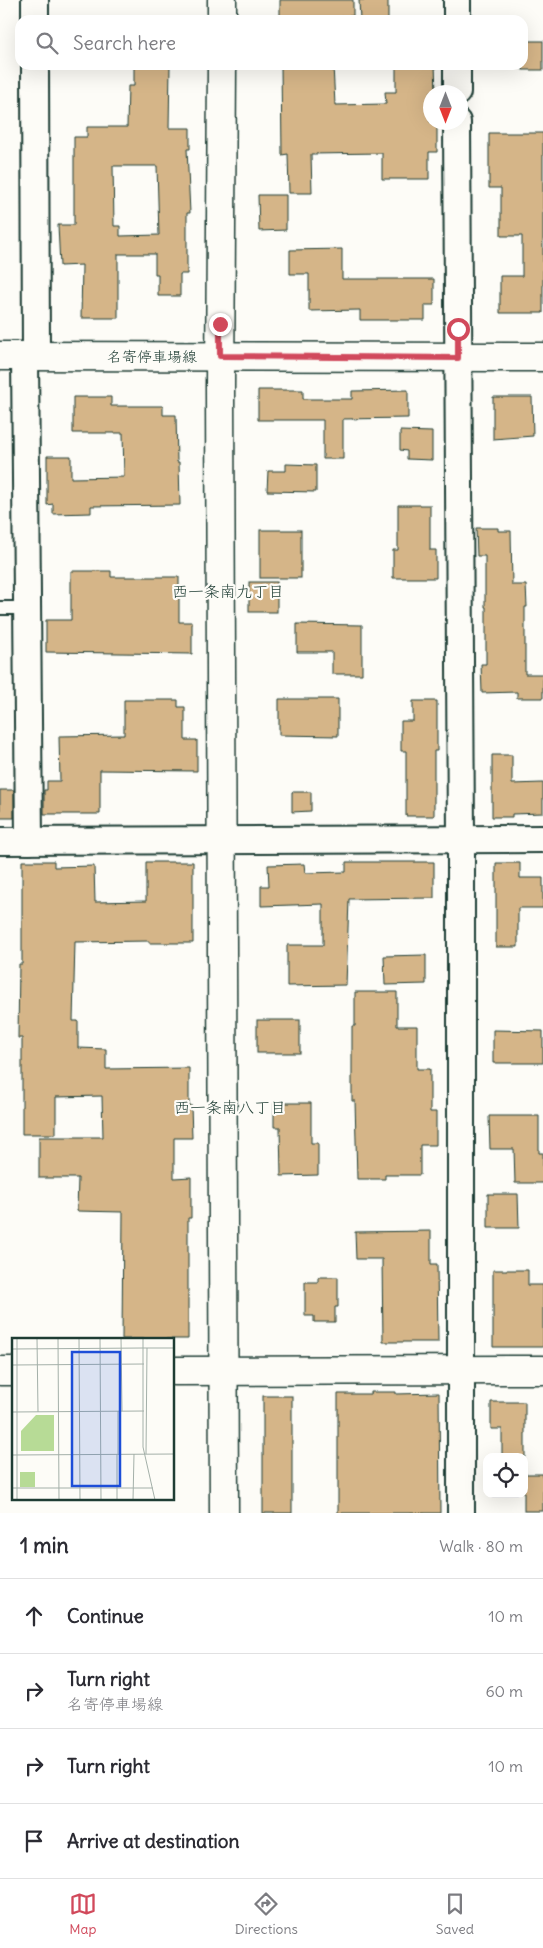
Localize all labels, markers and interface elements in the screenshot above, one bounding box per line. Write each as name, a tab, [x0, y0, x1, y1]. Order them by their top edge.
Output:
search box	[15, 15, 528, 70]
icon: search	[33, 29, 61, 57]
text: Search here	[73, 31, 176, 55]
north arrow	[423, 85, 468, 130]
route end	[209, 313, 232, 336]
route start	[447, 318, 470, 341]
street label: 名寄停車場線	[107, 347, 197, 366]
district label: 西一条南九丁目	[172, 581, 284, 601]
district label: 西一条南八丁目	[174, 1097, 286, 1117]
inset map	[12, 1338, 175, 1500]
map controls	[483, 1453, 528, 1498]
button: locate	[483, 1453, 528, 1498]
text: 1 min	[20, 1532, 69, 1559]
text: Walk · 80 m	[439, 1536, 523, 1556]
icon: ahead	[20, 1602, 48, 1630]
text: Continue	[67, 1604, 144, 1628]
text: 10 m	[488, 1606, 523, 1626]
text: Turn right	[67, 1667, 150, 1691]
icon: right	[20, 1677, 48, 1705]
text: 60 m	[485, 1681, 523, 1701]
text: 名寄停車場線	[67, 1694, 163, 1714]
icon: right	[20, 1752, 48, 1780]
text: Turn right	[67, 1754, 150, 1778]
text: 10 m	[488, 1756, 523, 1776]
icon: arrive	[20, 1827, 48, 1855]
text: Arrive at destination	[67, 1829, 240, 1853]
tab: Map	[69, 1890, 97, 1938]
tab: Directions	[235, 1890, 298, 1938]
tab: Saved	[436, 1890, 474, 1938]

